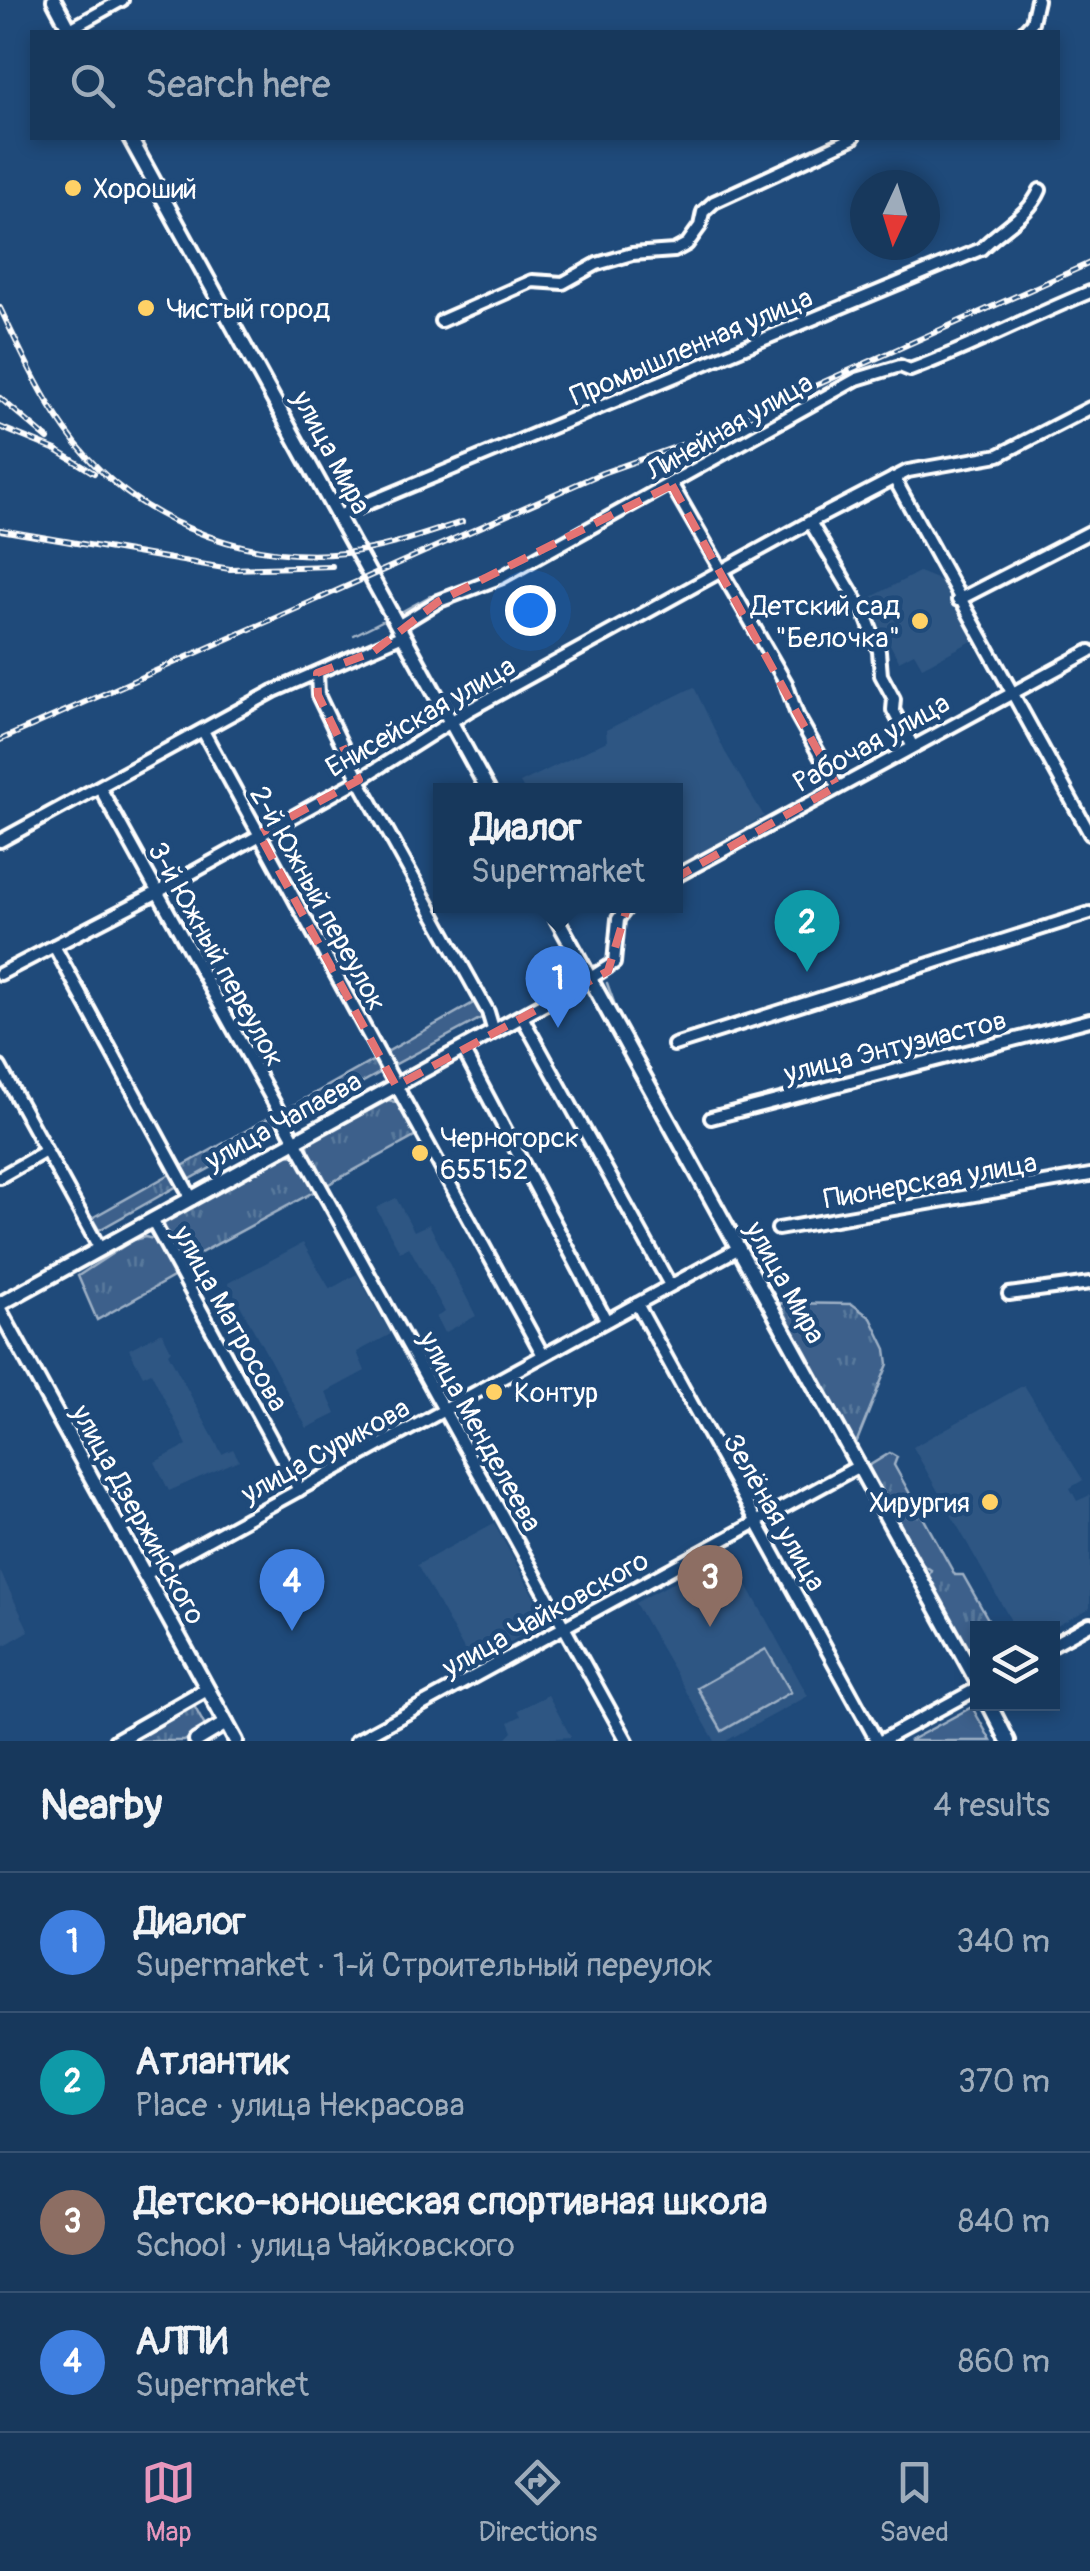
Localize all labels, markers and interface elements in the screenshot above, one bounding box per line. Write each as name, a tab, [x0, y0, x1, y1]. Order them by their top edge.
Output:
search box	[30, 30, 1060, 140]
icon: search	[65, 58, 120, 113]
text: Search here	[145, 61, 331, 109]
north arrow	[850, 170, 940, 260]
place label: Хороший	[93, 172, 197, 207]
marker: Хороший	[62, 177, 84, 199]
street label: Промышленная улица	[565, 281, 818, 414]
place label: Чистый город	[166, 292, 330, 327]
marker: Чистый город	[135, 297, 157, 319]
street label: Линейная улица	[639, 366, 819, 490]
street label: улица Мира	[283, 384, 378, 520]
your location	[505, 585, 556, 636]
place label: Детский сад "Белочка"	[750, 589, 900, 656]
marker: Детский сад "Белочка"	[909, 610, 931, 632]
street label: Енисейская улица	[320, 649, 522, 786]
street label: Рабочая улица	[787, 686, 956, 801]
street label: 2-й Южный переулок	[241, 780, 394, 1017]
popup	[433, 783, 683, 913]
text: Диалог	[471, 804, 582, 852]
street label: 3-й Южный переулок	[139, 836, 292, 1073]
text: Supermarket	[471, 852, 645, 892]
pin: 2	[774, 890, 840, 972]
pin: 1	[526, 946, 590, 1028]
street label: улица Энтузиастов	[780, 1003, 1010, 1092]
street label: улица Чапаева	[198, 1064, 368, 1179]
place label: Черногорск 655152	[440, 1121, 579, 1188]
marker: Черногорск 655152	[409, 1142, 431, 1164]
street label: Пионерская улица	[821, 1145, 1040, 1217]
street label: улица Мира	[736, 1214, 833, 1350]
street label: улица Матросова	[164, 1219, 295, 1418]
street label: улица Менделеева	[410, 1325, 549, 1538]
place label: Контур	[514, 1376, 598, 1411]
marker: Контур	[483, 1381, 505, 1403]
street label: улица Сурикова	[235, 1391, 416, 1512]
street label: улица Дзержинского	[62, 1398, 213, 1631]
street label: Зелёная улица	[714, 1428, 833, 1598]
place label: Хирургия	[869, 1486, 970, 1521]
marker: Хирургия	[979, 1491, 1001, 1513]
street label: улица Чайковского	[436, 1543, 655, 1686]
pin: 3	[678, 1544, 742, 1627]
pin: 4	[260, 1548, 324, 1631]
map controls	[970, 1621, 1060, 1711]
button: layers	[970, 1621, 1060, 1711]
text: Nearby	[40, 1780, 162, 1832]
text: 4 results	[933, 1786, 1050, 1826]
text: Диалог	[135, 1898, 246, 1946]
text: 1	[66, 1922, 79, 1962]
text: 340 m	[956, 1922, 1050, 1962]
text: Supermarket · 1-й Строительный переулок	[135, 1946, 713, 1986]
text: Атлантик	[135, 2038, 291, 2086]
text: 2	[64, 2062, 81, 2102]
text: 370 m	[958, 2062, 1050, 2102]
text: Place · улица Некрасова	[135, 2086, 465, 2126]
text: Детско-юношеская спортивная школа	[135, 2178, 767, 2226]
text: 3	[64, 2202, 81, 2242]
text: 840 m	[958, 2202, 1050, 2242]
text: School · улица Чайковского	[135, 2226, 515, 2266]
text: АЛПИ	[135, 2318, 228, 2366]
text: 4	[63, 2342, 82, 2382]
text: 860 m	[958, 2342, 1050, 2382]
text: Supermarket	[135, 2366, 309, 2406]
tab: Map	[141, 2455, 196, 2550]
tab: Directions	[478, 2455, 597, 2550]
tab: Saved	[879, 2455, 949, 2550]

